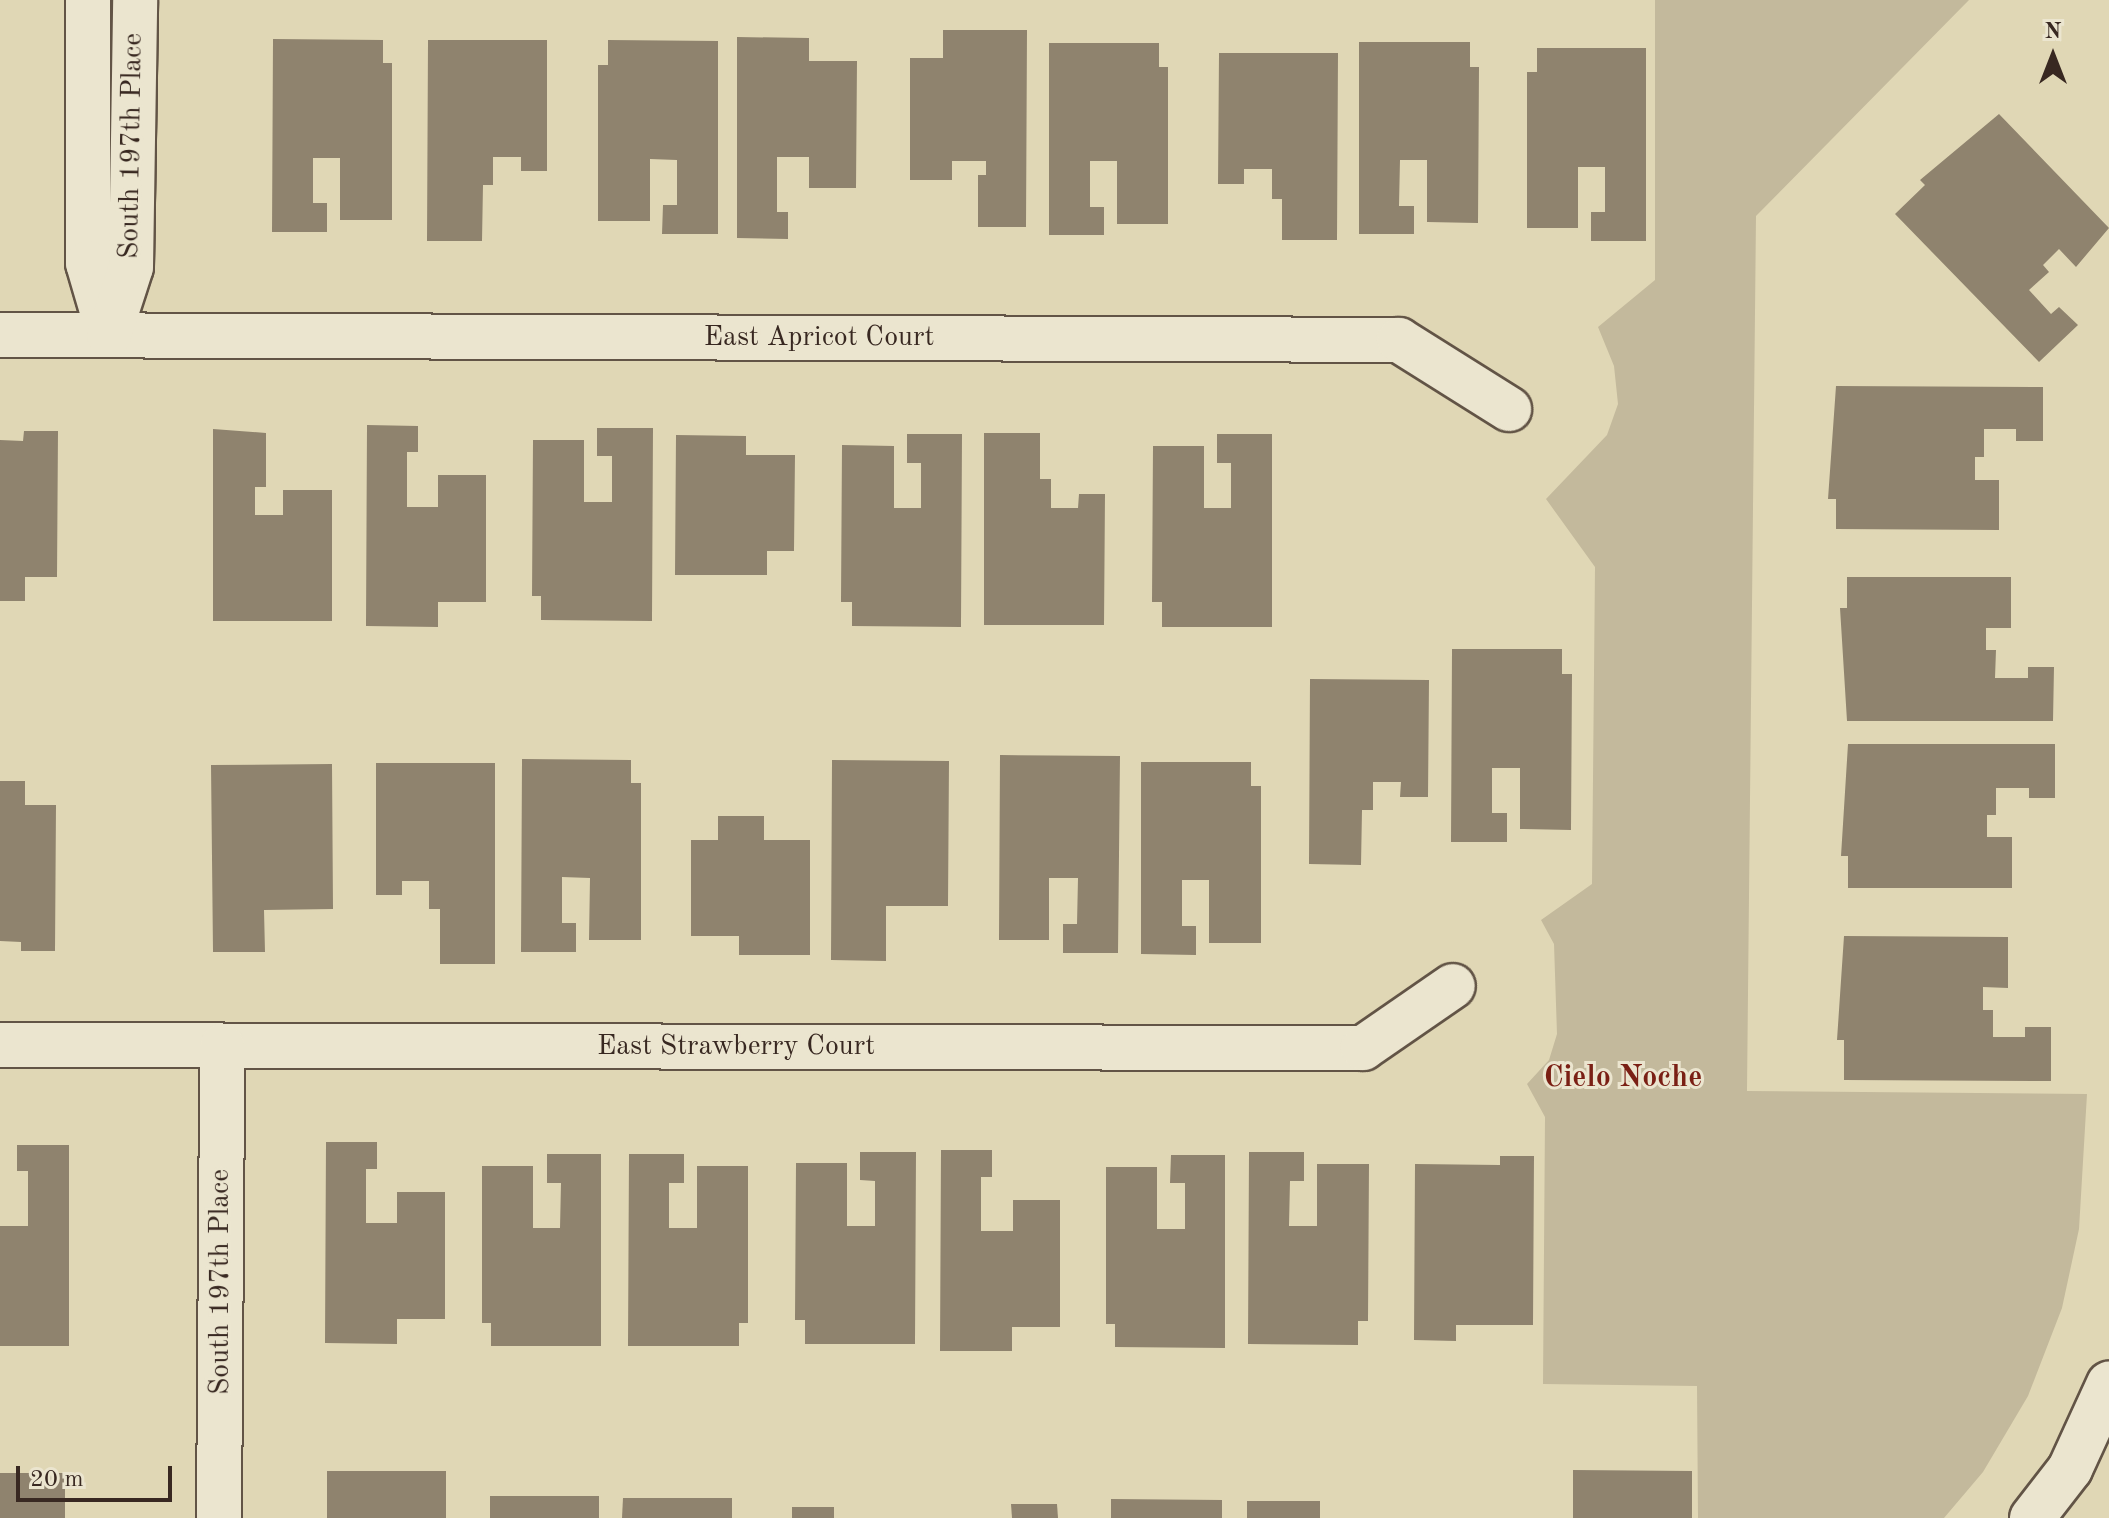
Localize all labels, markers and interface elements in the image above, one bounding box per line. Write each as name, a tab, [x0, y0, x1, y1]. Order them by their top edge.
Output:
north arrow	[2013, 16, 2093, 96]
text: N	[2045, 21, 2061, 43]
street label: South 197th Place	[113, 33, 151, 259]
street label: East Apricot Court	[704, 321, 934, 355]
street label: East Strawberry Court	[597, 1030, 875, 1064]
district label: Cielo Noche	[1544, 1060, 1702, 1096]
street label: South 197th Place	[204, 1169, 238, 1395]
scale bar	[20, 1450, 176, 1500]
text: 20 m	[30, 1468, 84, 1492]

